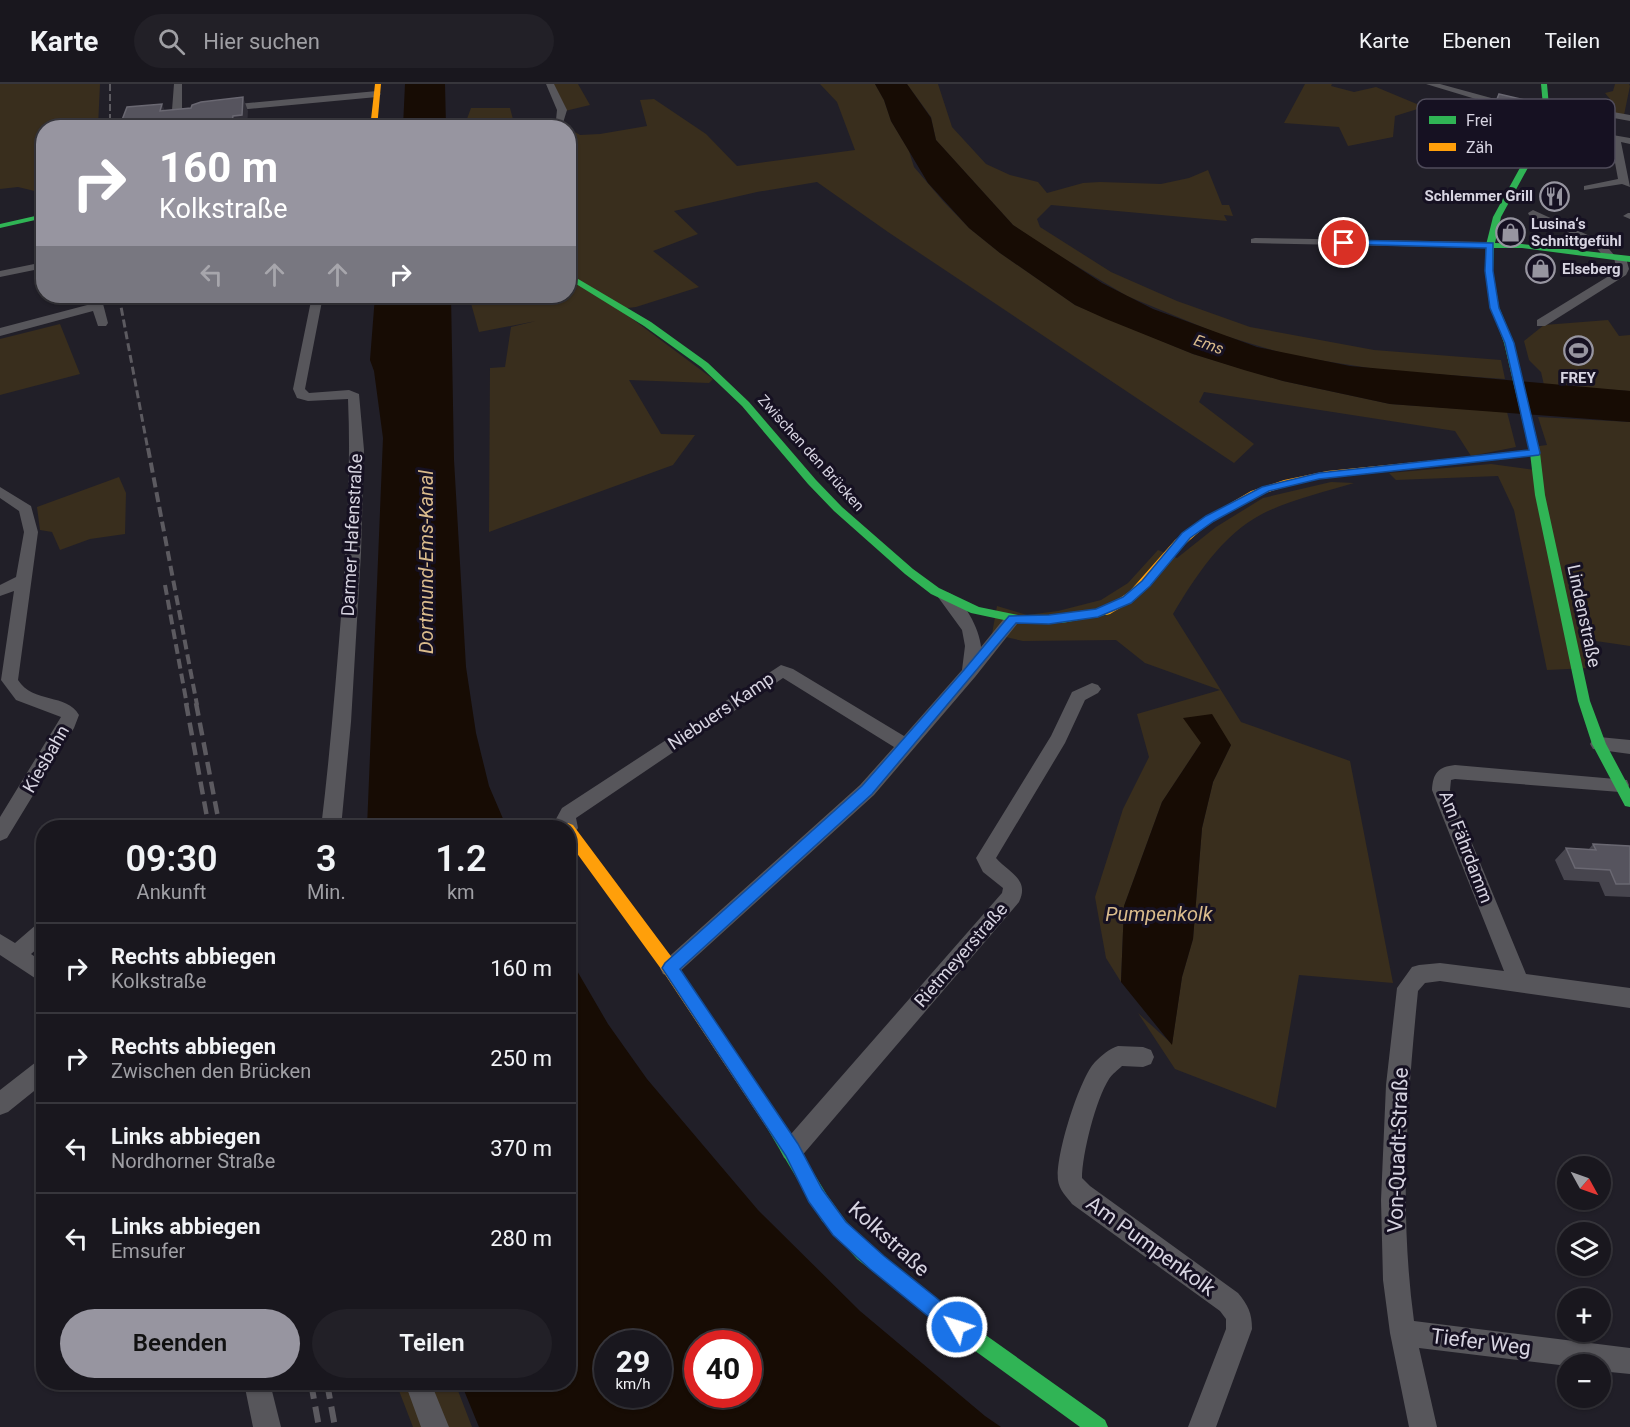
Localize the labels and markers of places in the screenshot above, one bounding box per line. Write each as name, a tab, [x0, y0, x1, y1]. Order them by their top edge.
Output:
restaurant icon: Schlemmer Grill	[1538, 180, 1570, 212]
place label: Schlemmer Grill	[1425, 187, 1533, 205]
place label: Lusina‘s Schnittgefühl	[1531, 215, 1622, 250]
pin	[1318, 217, 1369, 268]
shop icon: Lusina‘s Schnittgefühl	[1494, 217, 1526, 249]
shop icon: Elseberg	[1525, 253, 1557, 285]
place label: Elseberg	[1562, 260, 1621, 278]
sports icon: FREY	[1562, 335, 1594, 367]
place label: FREY	[1560, 369, 1596, 387]

